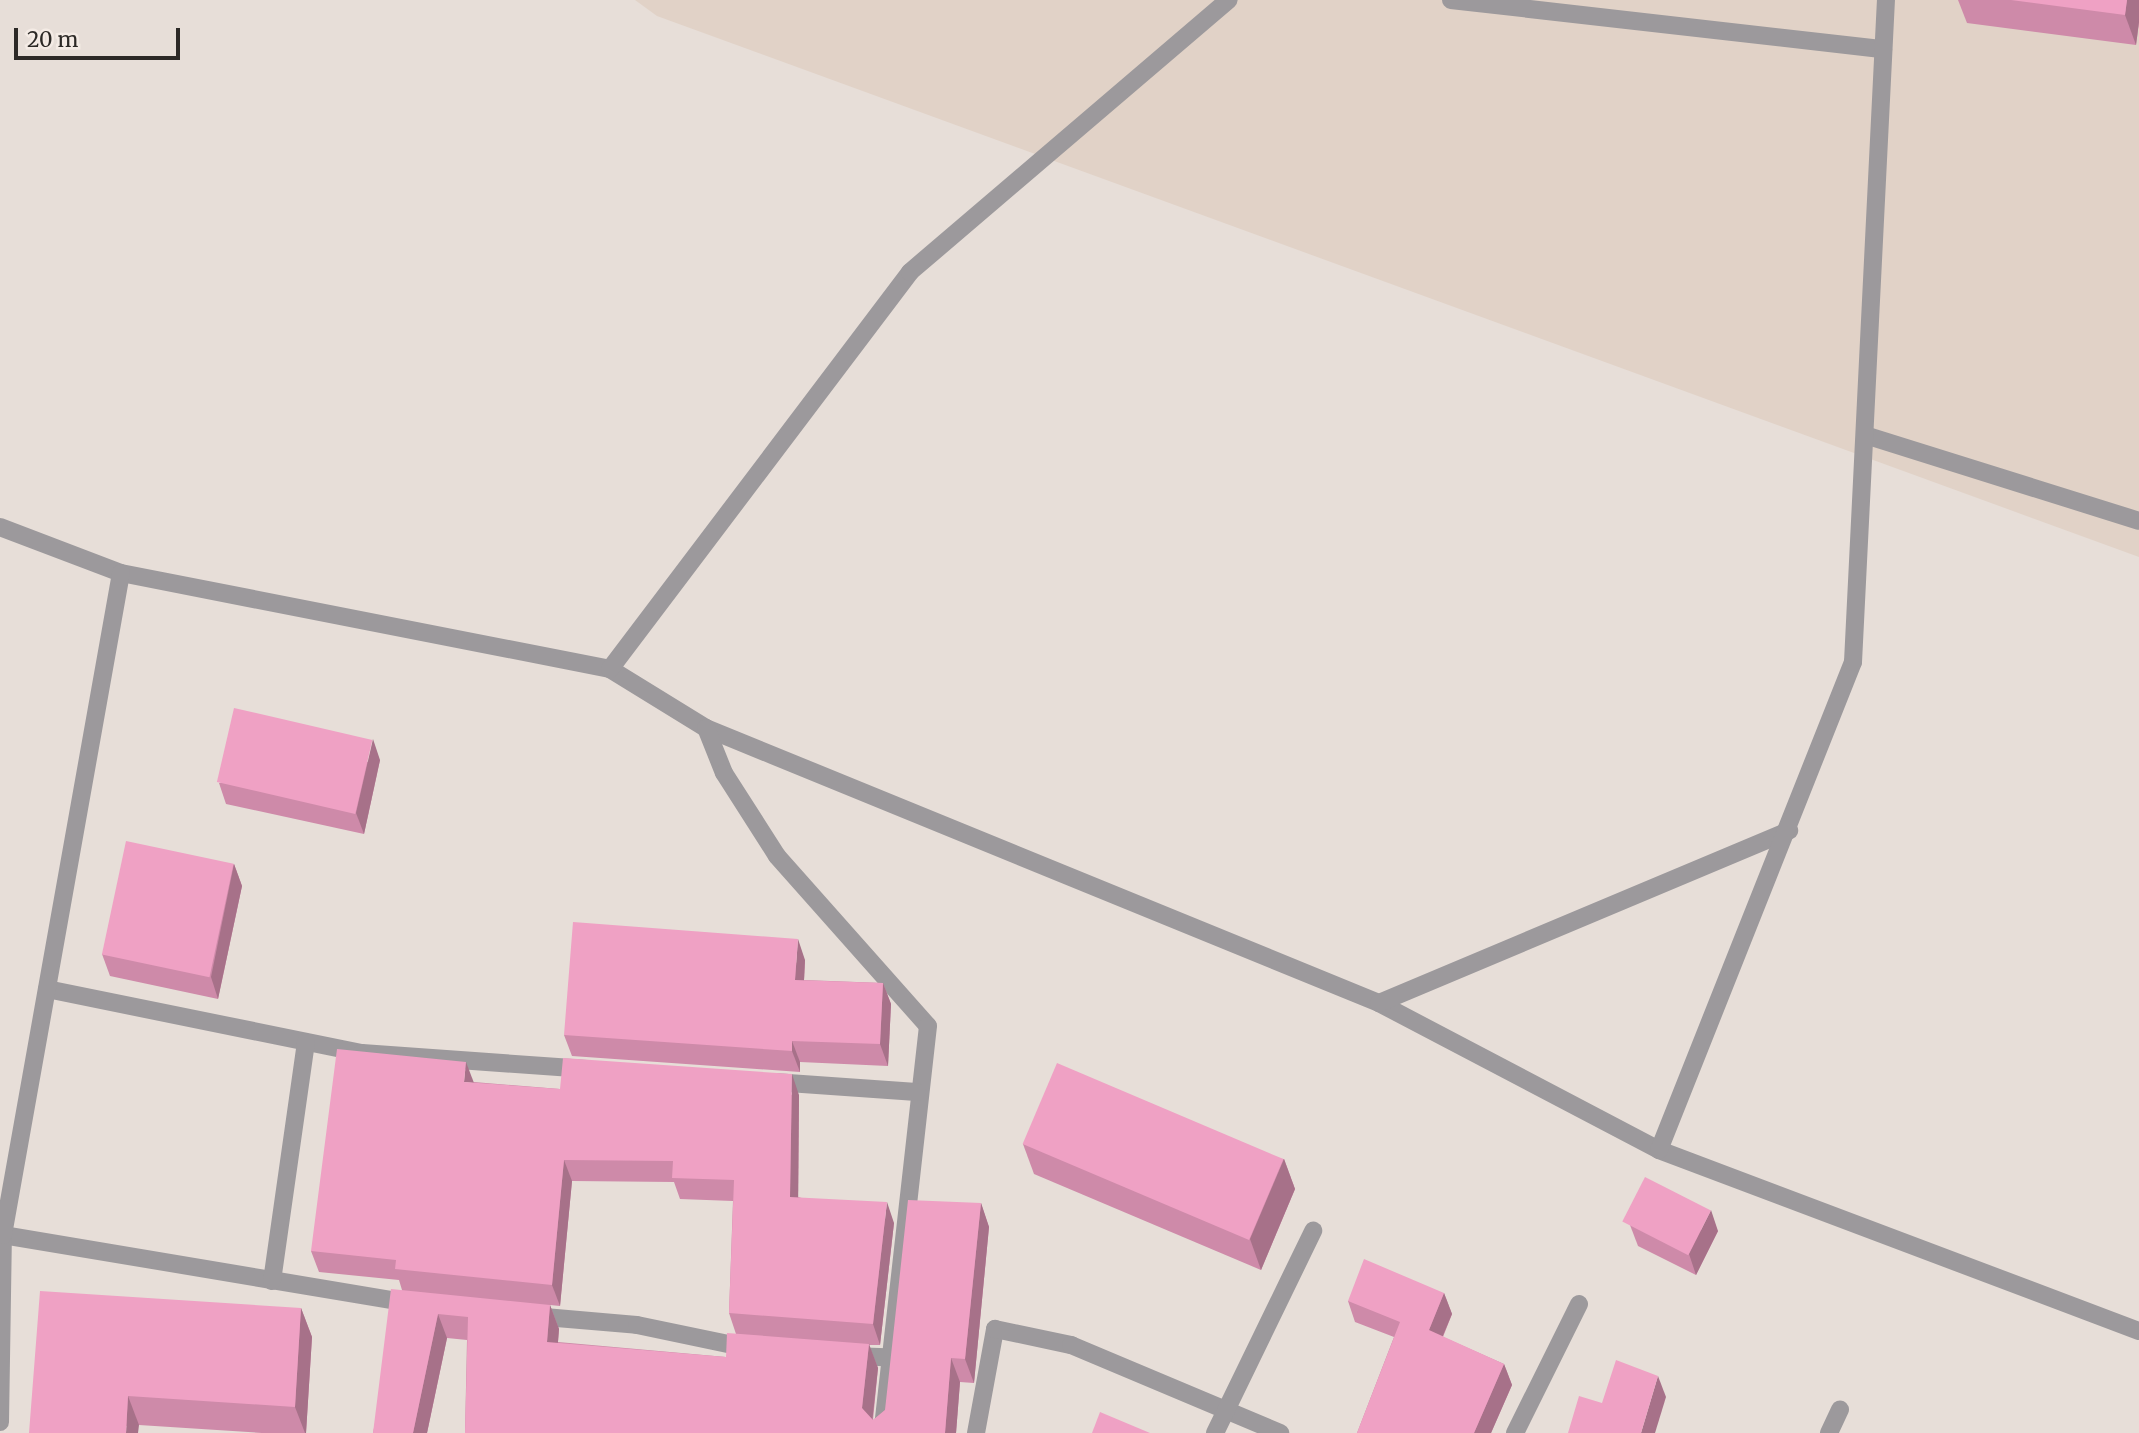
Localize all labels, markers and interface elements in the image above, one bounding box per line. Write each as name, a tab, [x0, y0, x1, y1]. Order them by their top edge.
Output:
scale bar	[18, 14, 184, 58]
text: 20 m	[27, 26, 78, 53]

